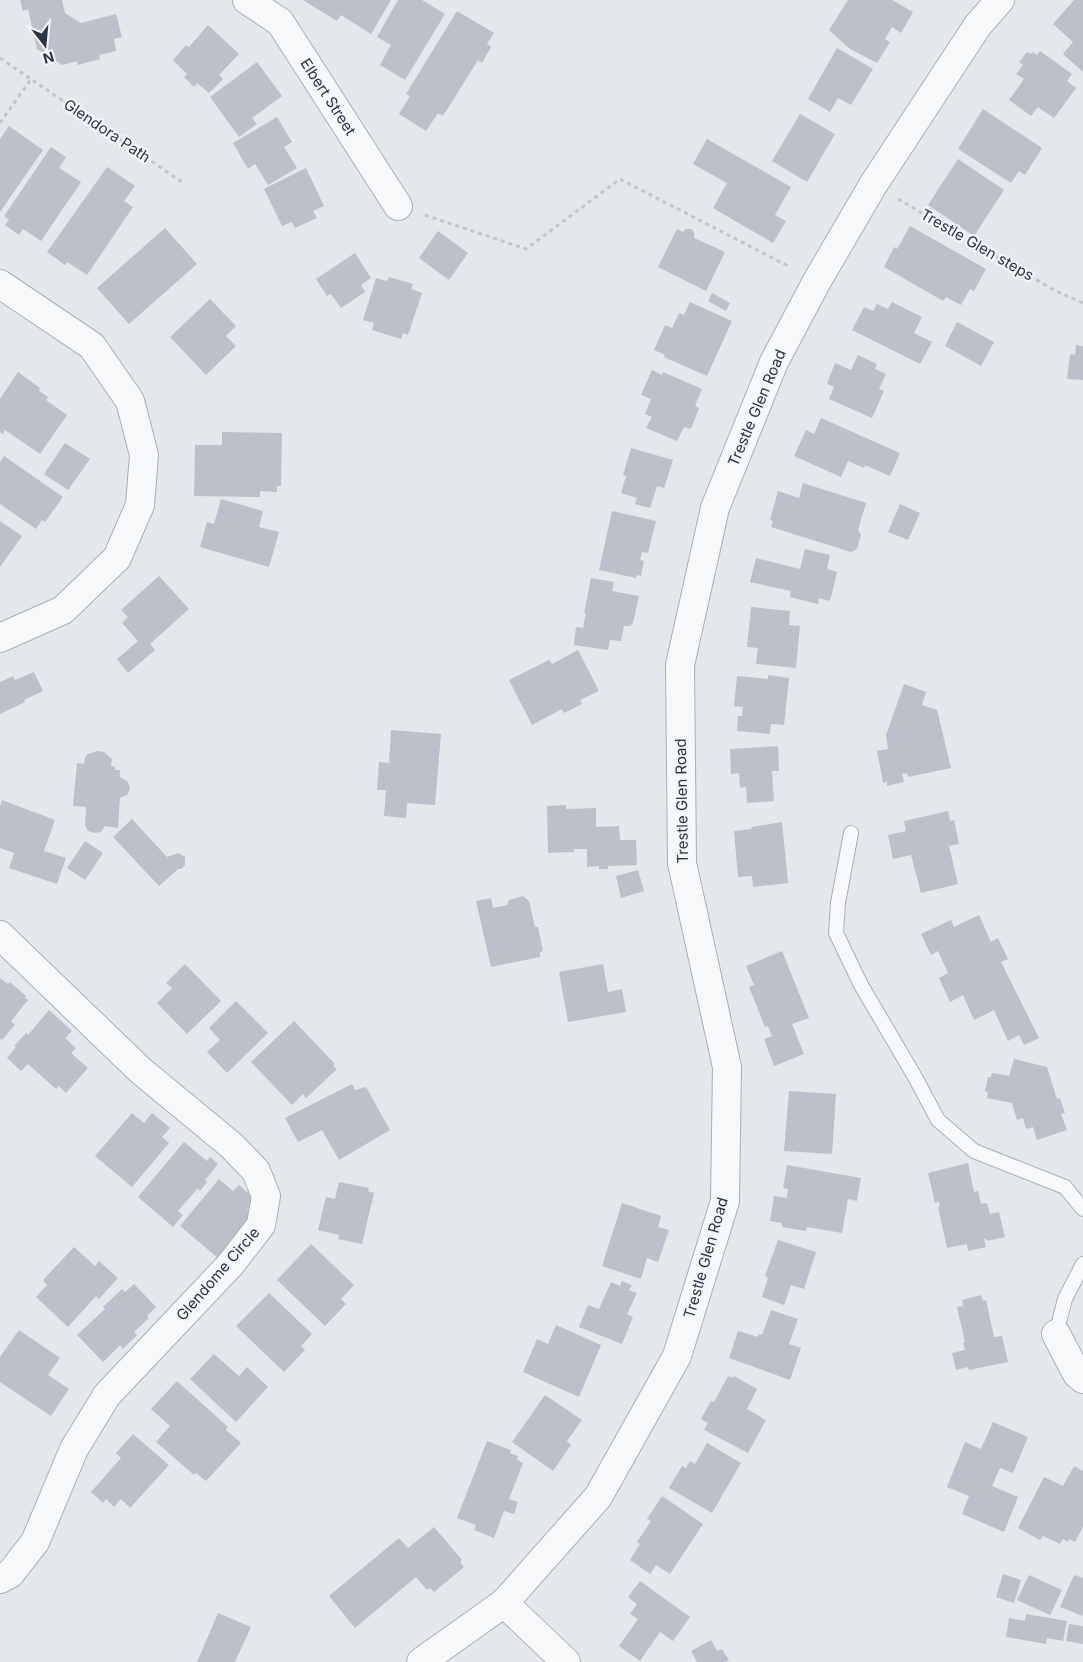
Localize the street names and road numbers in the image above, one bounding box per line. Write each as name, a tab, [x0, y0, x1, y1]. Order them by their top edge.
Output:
street label: Elbert Street	[297, 55, 360, 139]
street label: Glendora Path	[60, 95, 154, 167]
street label: Trestle Glen steps	[917, 204, 1037, 285]
street label: Trestle Glen Road	[723, 346, 790, 469]
street label: Trestle Glen Road	[671, 738, 692, 864]
street label: Trestle Glen Road	[679, 1195, 732, 1321]
street label: Glendome Circle	[172, 1223, 263, 1324]

